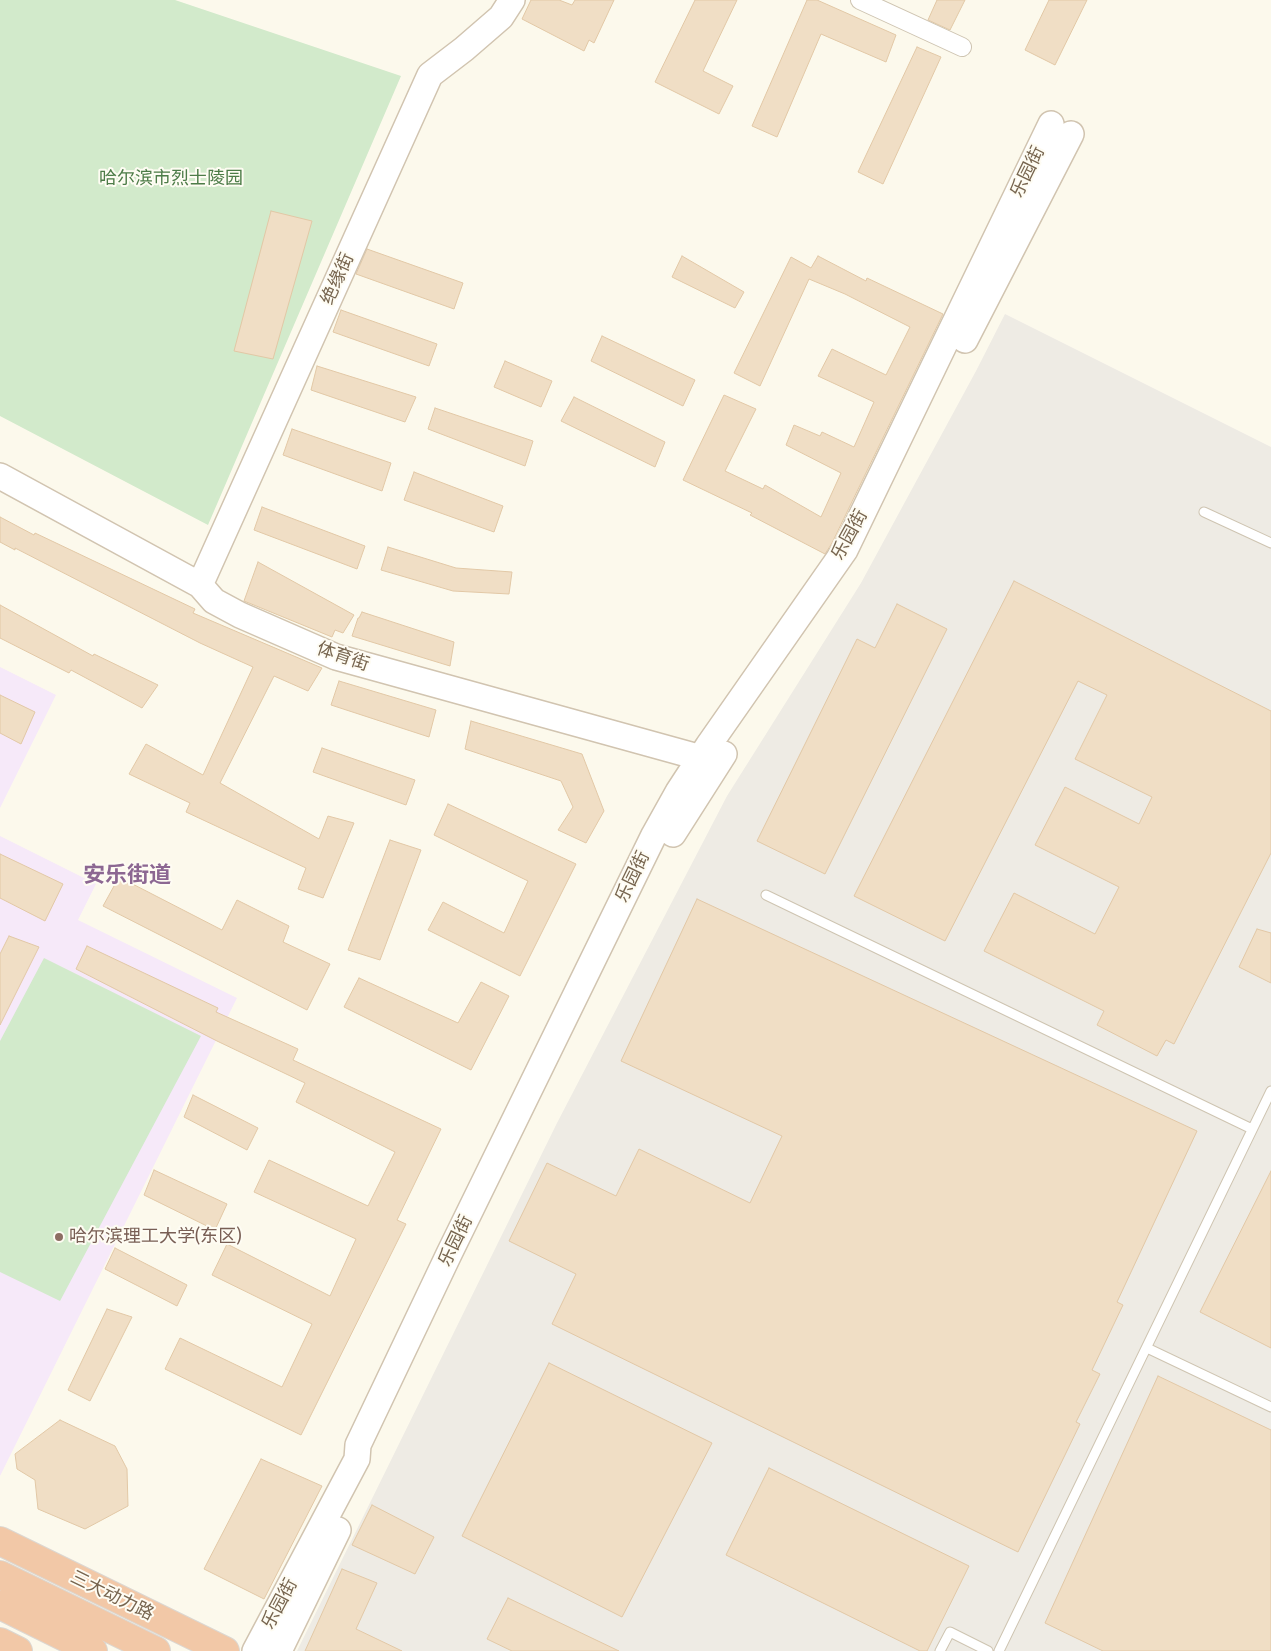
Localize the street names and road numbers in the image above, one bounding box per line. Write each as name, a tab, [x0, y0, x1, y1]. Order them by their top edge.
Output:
street label: 乐园街	[1006, 143, 1050, 201]
street label: 绝缘街	[317, 250, 359, 308]
street label: 乐园街	[827, 506, 873, 564]
street label: 体育街	[314, 638, 372, 676]
street label: 乐园街	[611, 848, 655, 906]
street label: 乐园街	[434, 1212, 478, 1270]
street label: 三大动力路	[67, 1567, 157, 1625]
street label: 乐园街	[258, 1575, 302, 1633]

